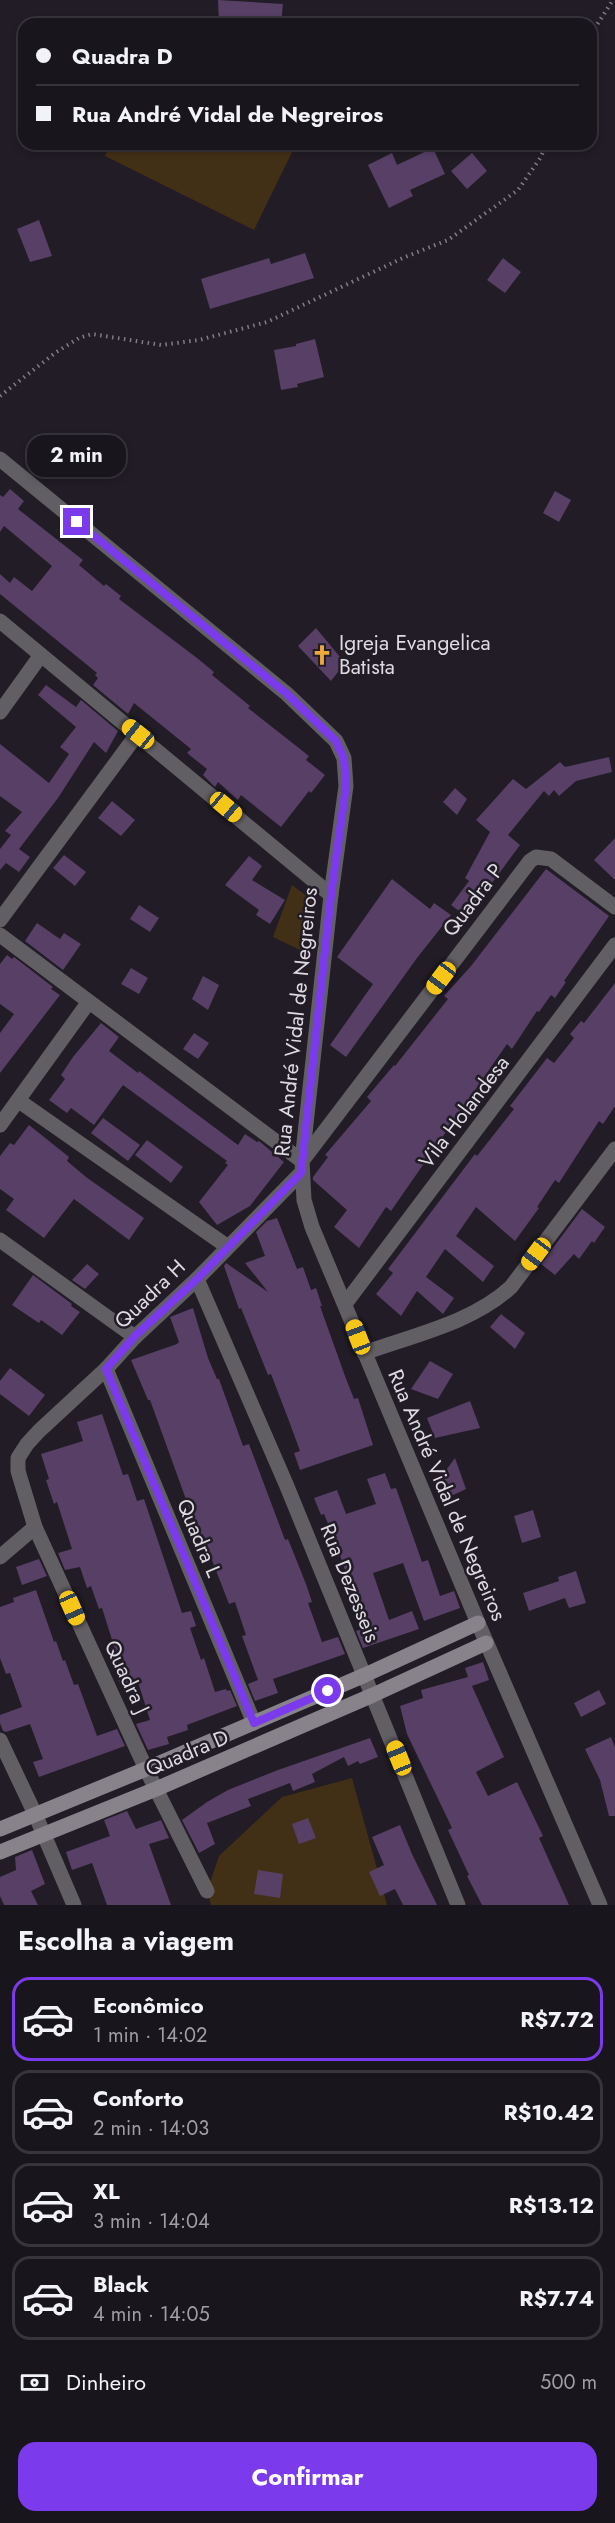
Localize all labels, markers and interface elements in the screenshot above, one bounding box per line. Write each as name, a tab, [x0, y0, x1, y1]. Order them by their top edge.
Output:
text: Quadra D	[72, 40, 173, 72]
text: Rua André Vidal de Negreiros	[72, 98, 383, 130]
callout: 2 min	[28, 435, 127, 477]
text: 2 min	[50, 441, 103, 470]
route end	[63, 508, 90, 535]
place label: Igreja Evangelica Batista	[339, 628, 491, 682]
church icon: Igreja Evangelica Batista	[310, 643, 334, 667]
car	[118, 716, 158, 752]
car	[206, 789, 246, 825]
street label: Quadra P	[435, 857, 511, 943]
street label: Rua André Vidal de Negreiros	[267, 886, 325, 1158]
car	[423, 958, 459, 998]
street label: Vila Holandesa	[412, 1049, 516, 1175]
car	[518, 1234, 554, 1274]
street label: Quadra H	[108, 1253, 192, 1335]
car	[343, 1317, 373, 1357]
street label: Rua André Vidal de Negreiros	[380, 1365, 514, 1625]
street label: Quadra L	[169, 1494, 229, 1582]
street label: Rua Dezesseis	[313, 1519, 387, 1647]
car	[56, 1588, 88, 1628]
street label: Quadra J	[97, 1635, 157, 1719]
route start	[314, 1677, 341, 1704]
street label: Quadra D	[141, 1722, 233, 1784]
car	[384, 1738, 414, 1778]
text: Escolha a viagem	[18, 1921, 234, 1960]
text: Econômico	[93, 1989, 204, 2021]
icon: car	[21, 1992, 75, 2046]
text: R$7.72	[520, 2003, 594, 2035]
text: 1 min · 14:02	[93, 2021, 207, 2050]
text: Conforto	[93, 2082, 184, 2114]
icon: car	[21, 2085, 75, 2139]
text: R$10.42	[503, 2096, 594, 2128]
text: 2 min · 14:03	[93, 2114, 209, 2143]
text: XL	[93, 2175, 120, 2207]
icon: car	[21, 2178, 75, 2232]
text: R$13.12	[509, 2189, 594, 2221]
text: 3 min · 14:04	[93, 2207, 210, 2236]
text: Black	[93, 2268, 149, 2300]
icon: car	[21, 2271, 75, 2325]
text: R$7.74	[519, 2282, 594, 2314]
text: 4 min · 14:05	[93, 2300, 210, 2329]
icon: cash	[18, 2366, 51, 2399]
text: Dinheiro	[66, 2366, 146, 2398]
text: 500 m	[540, 2368, 597, 2397]
button: Confirmar	[18, 2442, 597, 2511]

